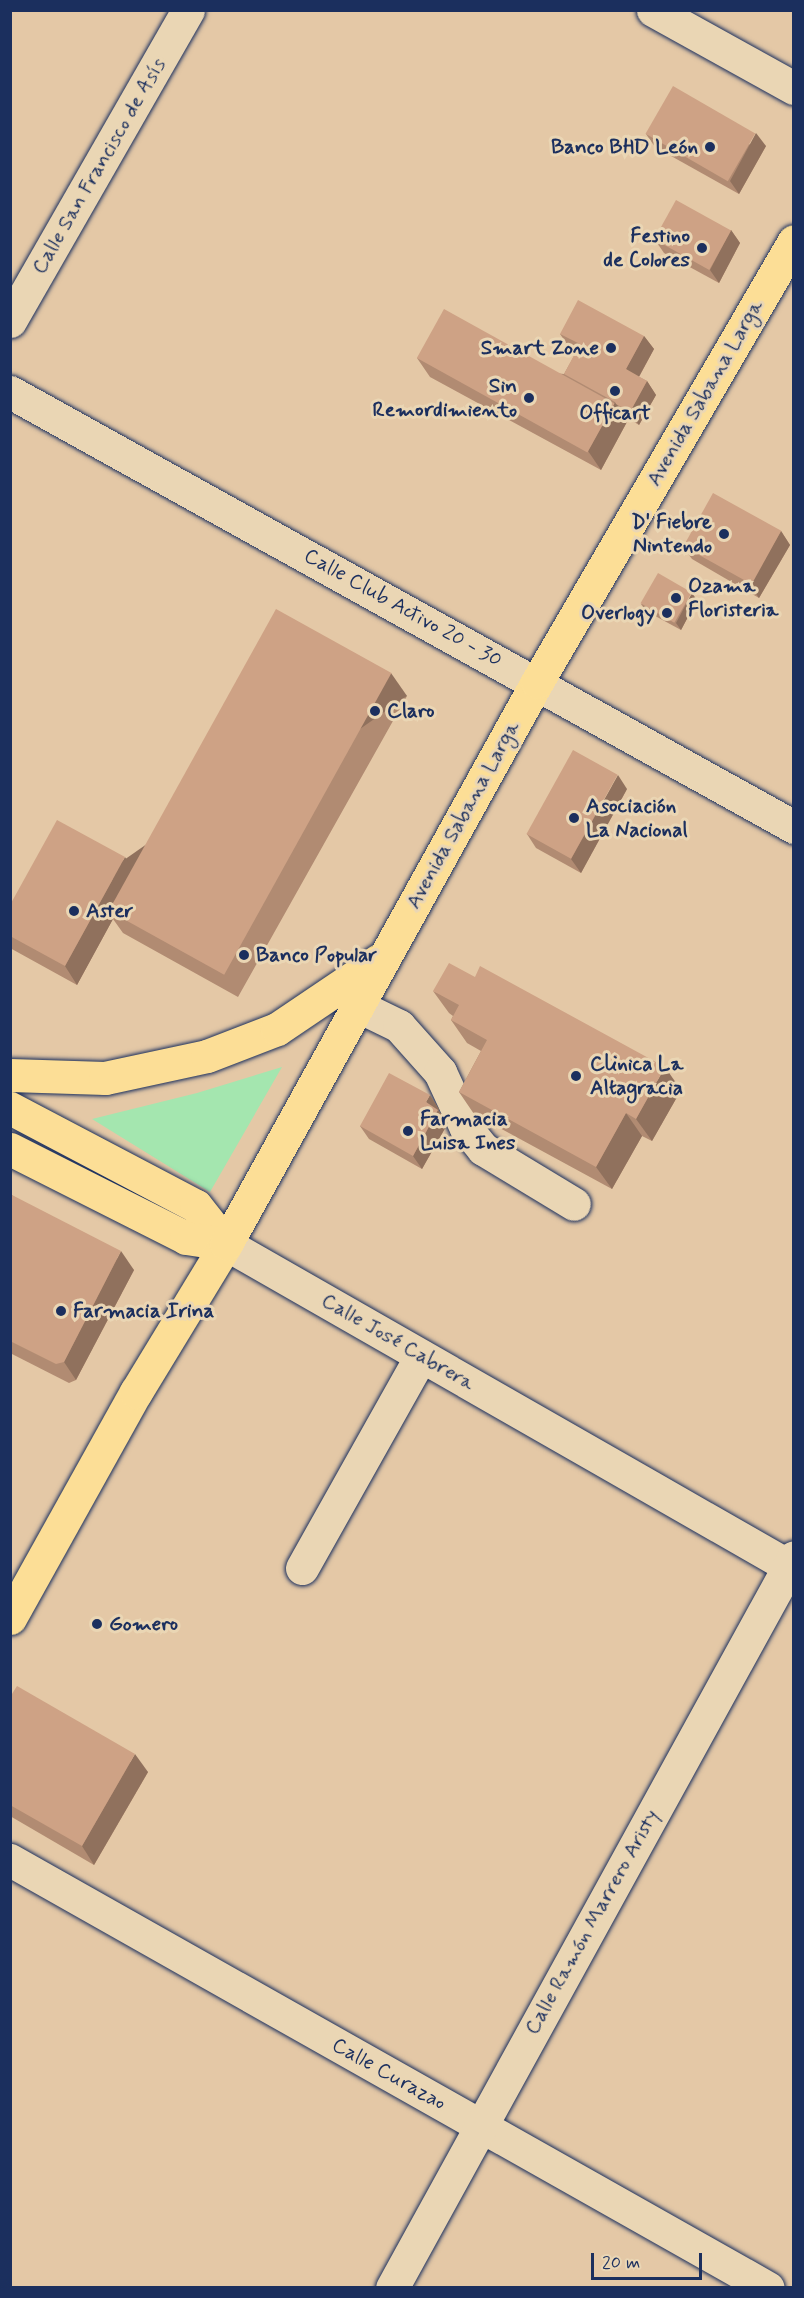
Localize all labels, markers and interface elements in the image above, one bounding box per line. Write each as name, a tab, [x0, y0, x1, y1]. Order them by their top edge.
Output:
street label: Calle San Francisco de Asís	[27, 53, 171, 279]
place label: Banco BHD León	[551, 134, 698, 160]
marker: Banco BHD León	[703, 140, 717, 154]
place label: Festino de Colores	[599, 223, 690, 273]
marker: Festino de Colores	[695, 241, 709, 255]
street label: Avenida Sabana Larga	[642, 296, 768, 490]
place label: Smart Zone	[483, 335, 599, 361]
marker: Smart Zone	[604, 341, 618, 355]
place label: Sin Remordimiento	[373, 373, 517, 423]
marker: Officart	[608, 384, 622, 398]
marker: Sin Remordimiento	[522, 391, 536, 405]
place label: Officart	[579, 400, 651, 426]
place label: D' Fiebre Nintendo	[631, 509, 712, 559]
marker: D' Fiebre Nintendo	[717, 527, 731, 541]
street label: Calle Club Activo 20 - 30	[301, 544, 505, 672]
place label: Ozama Floristeria	[688, 573, 778, 623]
marker: Ozama Floristeria	[669, 591, 683, 605]
place label: Overlogy	[581, 600, 655, 626]
marker: Overlogy	[660, 606, 674, 620]
place label: Claro	[387, 698, 435, 724]
marker: Claro	[368, 704, 382, 718]
street label: Avenida Sabana Larga	[401, 718, 525, 912]
place label: Asociación La Nacional	[586, 793, 695, 843]
marker: Asociación La Nacional	[567, 811, 581, 825]
place label: Aster	[86, 898, 133, 924]
marker: Aster	[67, 904, 81, 918]
place label: Banco Popular	[256, 942, 376, 968]
marker: Banco Popular	[237, 948, 251, 962]
place label: Clinica La Altagracia	[590, 1051, 683, 1101]
marker: Clinica La Altagracia	[567, 1067, 585, 1085]
place label: Farmacia Luisa Ines	[420, 1106, 515, 1156]
marker: Farmacia Luisa Ines	[401, 1124, 415, 1138]
street label: Calle José Cabrera	[317, 1288, 479, 1396]
place label: Farmacia Irina	[73, 1298, 214, 1324]
marker: Farmacia Irina	[54, 1304, 68, 1318]
place label: Gomero	[109, 1611, 178, 1637]
marker: Gomero	[90, 1617, 104, 1631]
street label: Calle Ramón Marrero Aristy	[520, 1807, 664, 2037]
street label: Calle Curazao	[328, 2032, 450, 2116]
scale bar	[594, 2241, 705, 2279]
text: 20 m	[602, 2251, 640, 2275]

